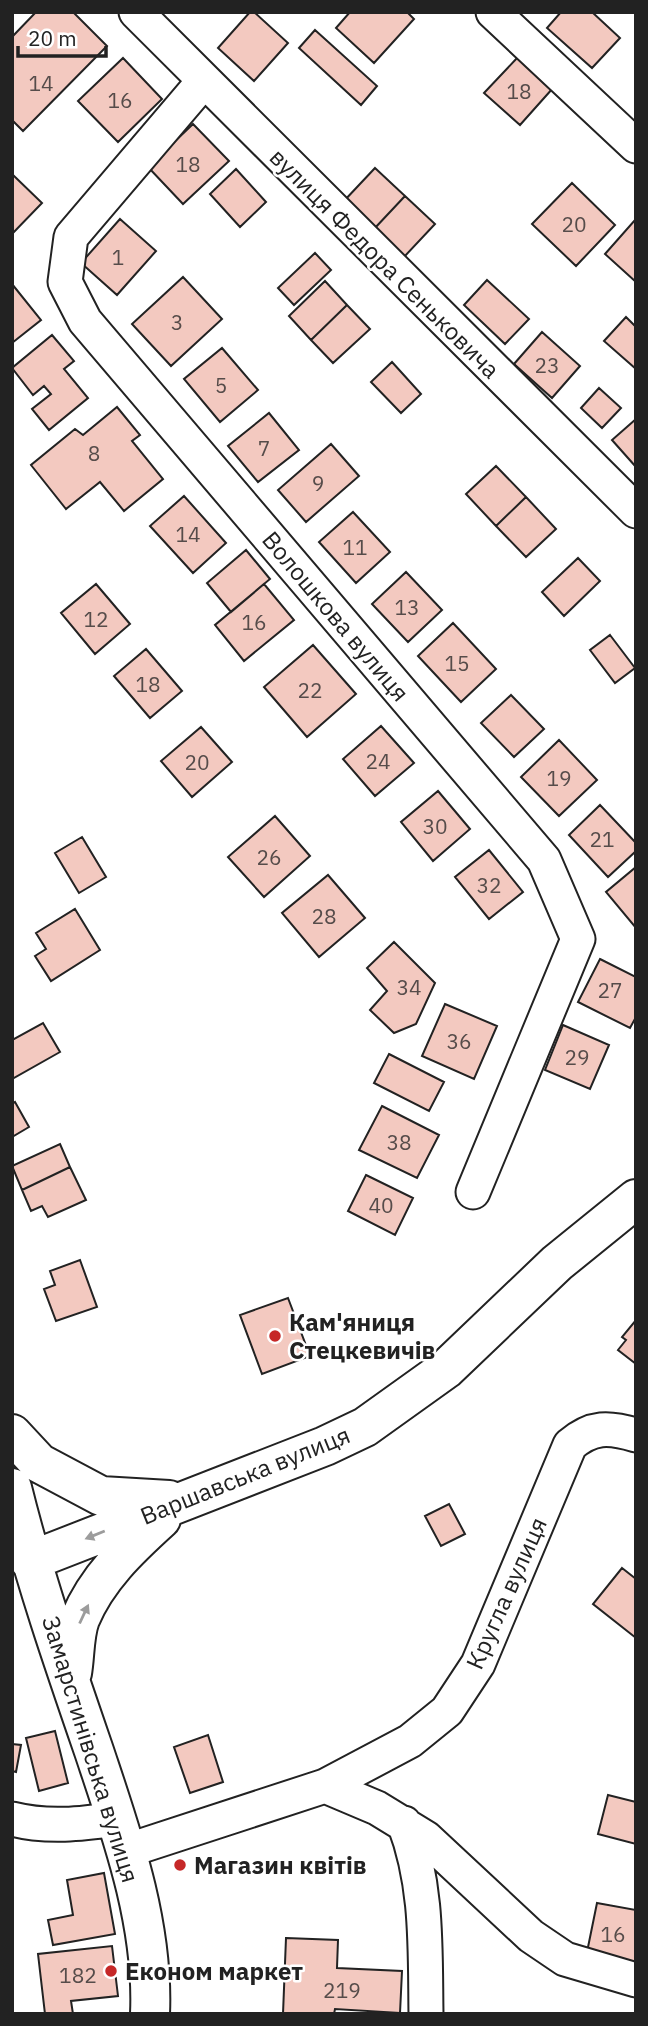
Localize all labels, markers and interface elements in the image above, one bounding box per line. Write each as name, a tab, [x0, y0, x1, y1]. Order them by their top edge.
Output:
scale bar	[18, 14, 105, 58]
text: 20 m	[28, 24, 77, 52]
house number: 14	[28, 69, 54, 97]
house number: 18	[506, 77, 532, 105]
house number: 16	[107, 86, 133, 114]
street label: вулиця Федора Сеньковича	[263, 141, 507, 385]
house number: 18	[175, 150, 201, 178]
house number: 20	[561, 210, 587, 238]
house number: 1	[112, 243, 124, 271]
house number: 3	[171, 308, 183, 336]
house number: 23	[534, 351, 560, 379]
house number: 5	[215, 371, 227, 399]
house number: 7	[258, 434, 270, 462]
house number: 8	[88, 439, 100, 467]
house number: 9	[312, 469, 324, 497]
house number: 14	[175, 520, 201, 548]
street label: Волошкова вулиця	[255, 524, 417, 708]
house number: 11	[342, 533, 368, 561]
house number: 13	[394, 593, 420, 621]
house number: 12	[83, 605, 109, 633]
house number: 16	[241, 608, 267, 636]
house number: 15	[444, 649, 470, 677]
house number: 18	[135, 670, 161, 698]
house number: 22	[297, 676, 323, 704]
house number: 24	[365, 747, 391, 775]
house number: 20	[184, 748, 210, 776]
house number: 19	[546, 764, 572, 792]
house number: 30	[422, 812, 448, 840]
house number: 21	[589, 825, 615, 853]
house number: 26	[256, 843, 282, 871]
house number: 32	[476, 871, 502, 899]
house number: 28	[311, 902, 337, 930]
house number: 34	[396, 973, 422, 1001]
house number: 27	[597, 976, 623, 1004]
house number: 36	[446, 1027, 472, 1055]
house number: 29	[564, 1043, 590, 1071]
house number: 38	[386, 1128, 412, 1156]
house number: 40	[368, 1191, 394, 1219]
place label: Кам'яниця Стецкевичів	[289, 1306, 435, 1366]
marker: Кам'яниця Стецкевичів	[267, 1328, 283, 1344]
street label: Варшавська вулиця	[135, 1418, 355, 1532]
street label: Кругла вулиця	[458, 1512, 554, 1674]
one-way arrow	[84, 1530, 105, 1541]
one-way arrow	[78, 1604, 90, 1624]
street label: Замарстинівська вулиця	[35, 1612, 147, 1886]
place label: Магазин квітів	[194, 1849, 367, 1881]
marker: Магазин квітів	[172, 1857, 188, 1873]
house number: 16	[600, 1920, 626, 1948]
place label: Економ маркет	[125, 1955, 303, 1987]
house number: 182	[59, 1961, 97, 1989]
marker: Економ маркет	[103, 1963, 119, 1979]
house number: 219	[323, 1976, 361, 2004]

